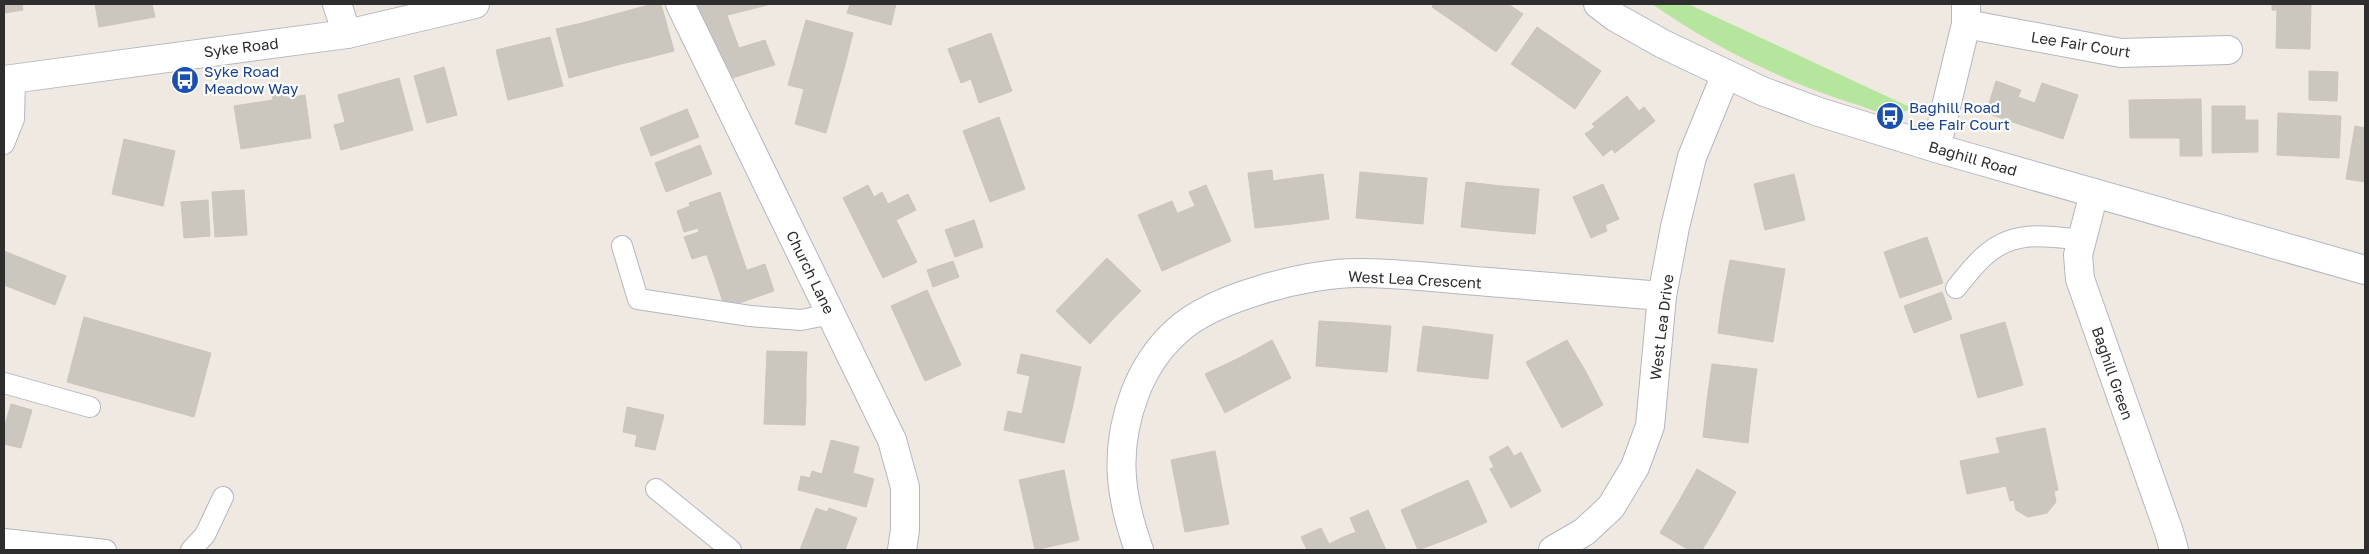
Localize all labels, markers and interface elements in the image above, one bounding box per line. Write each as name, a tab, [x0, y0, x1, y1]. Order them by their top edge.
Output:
street label: Lee Fair Court	[2030, 27, 2132, 61]
street label: Syke Road	[203, 33, 279, 61]
place label: Syke Road Meadow Way	[204, 62, 299, 97]
bus stop icon: Syke Road Meadow Way	[170, 65, 200, 95]
place label: Baghill Road Lee Fair Court	[1909, 98, 2010, 133]
bus stop icon: Baghill Road Lee Fair Court	[1875, 101, 1905, 131]
street label: Baghill Road	[1927, 137, 2019, 179]
street label: Church Lane	[783, 227, 839, 317]
street label: West Lea Crescent	[1348, 267, 1482, 291]
street label: West Lea Drive	[1646, 273, 1676, 381]
street label: Baghill Green	[2089, 324, 2137, 422]

